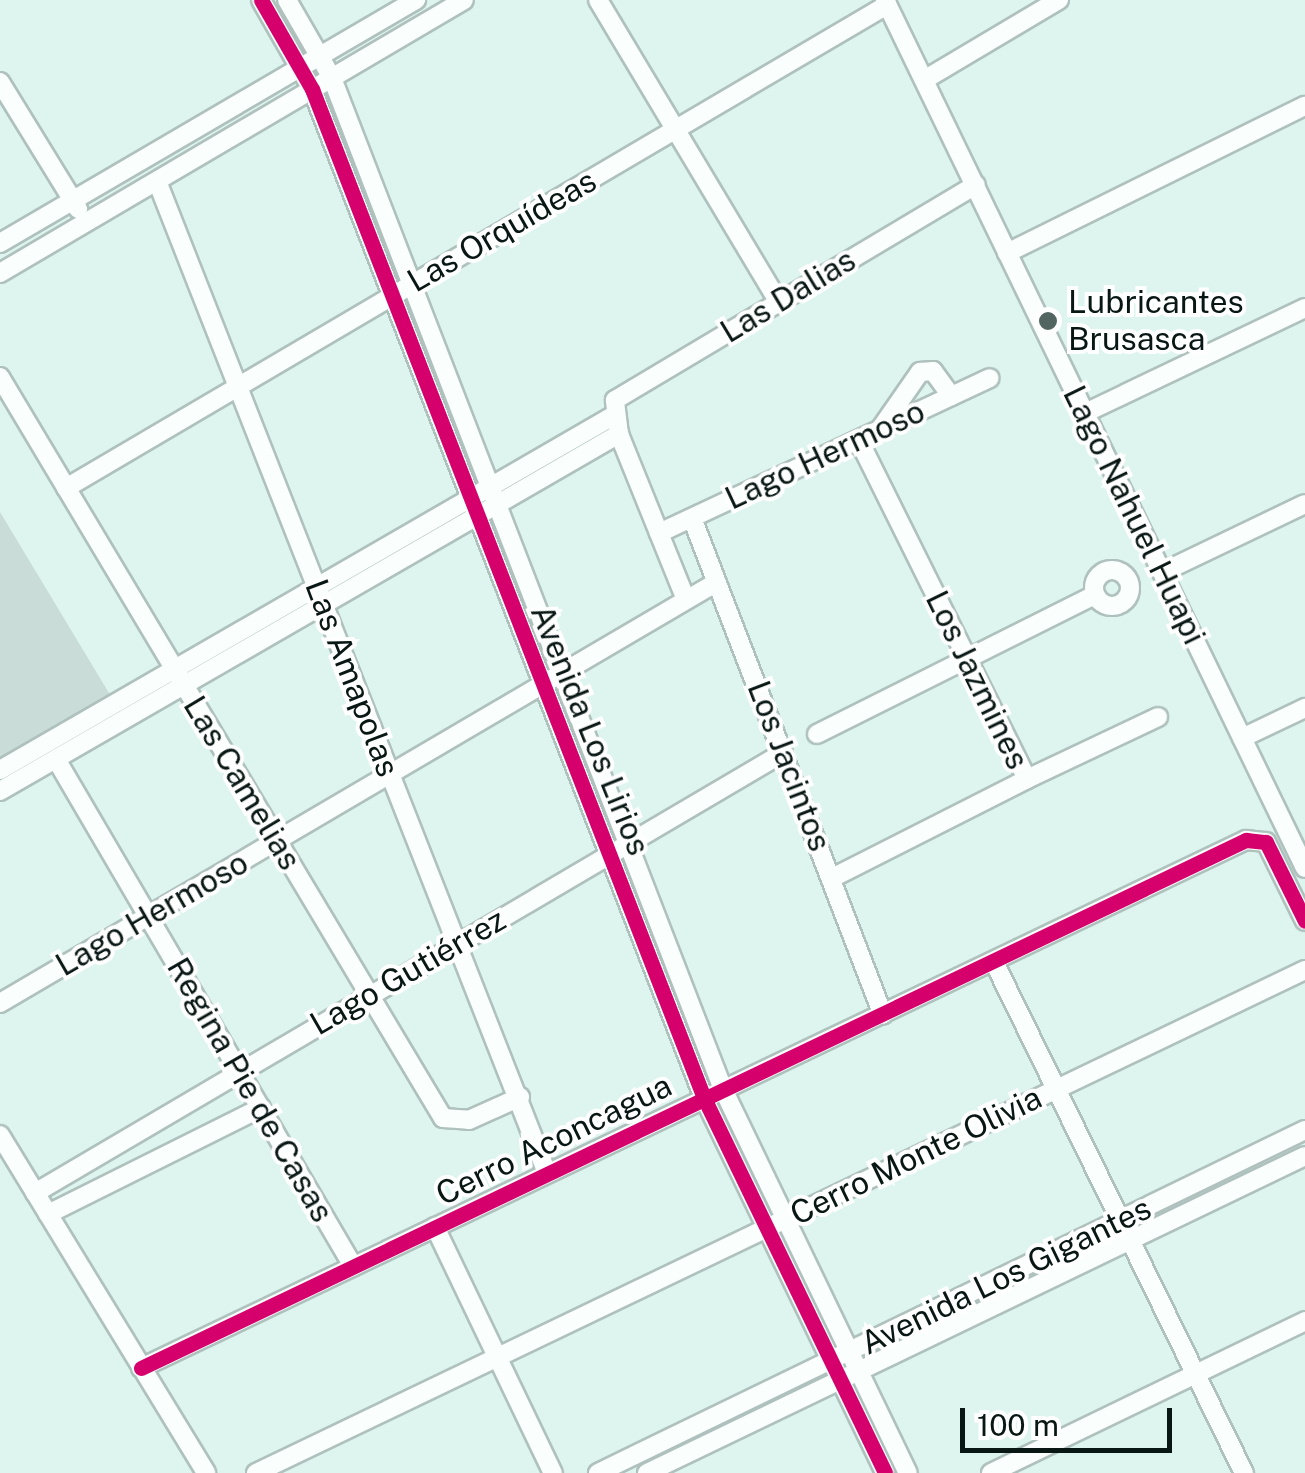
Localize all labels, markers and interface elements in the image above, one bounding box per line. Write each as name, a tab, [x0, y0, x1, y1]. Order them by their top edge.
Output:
street label: Las Orquídeas	[401, 162, 603, 300]
street label: Las Dalias	[714, 241, 862, 351]
place label: Lubricantes Brusasca	[1068, 284, 1244, 359]
marker: Lubricantes Brusasca	[1037, 310, 1059, 332]
street label: Lago Nahuel Huapi	[1055, 379, 1213, 651]
street label: Lago Hermoso	[719, 392, 931, 518]
street label: Las Amapolas	[297, 574, 407, 782]
street label: Los Jazmines	[917, 585, 1037, 775]
street label: Avenida Los Lirios	[522, 599, 658, 861]
street label: Los Jacintos	[739, 675, 839, 857]
street label: Las Camelias	[175, 689, 309, 877]
street label: Lago Hermoso	[49, 843, 255, 985]
street label: Lago Gutiérrez	[303, 901, 513, 1043]
street label: Regina Pie de Casas	[158, 951, 342, 1229]
street label: Cerro Aconcagua	[430, 1066, 678, 1214]
street label: Cerro Monte Olivia	[784, 1078, 1048, 1234]
street label: Avenida Los Gigantes	[855, 1189, 1157, 1363]
scale bar	[965, 1388, 1178, 1450]
text: 100 m	[977, 1407, 1059, 1443]

